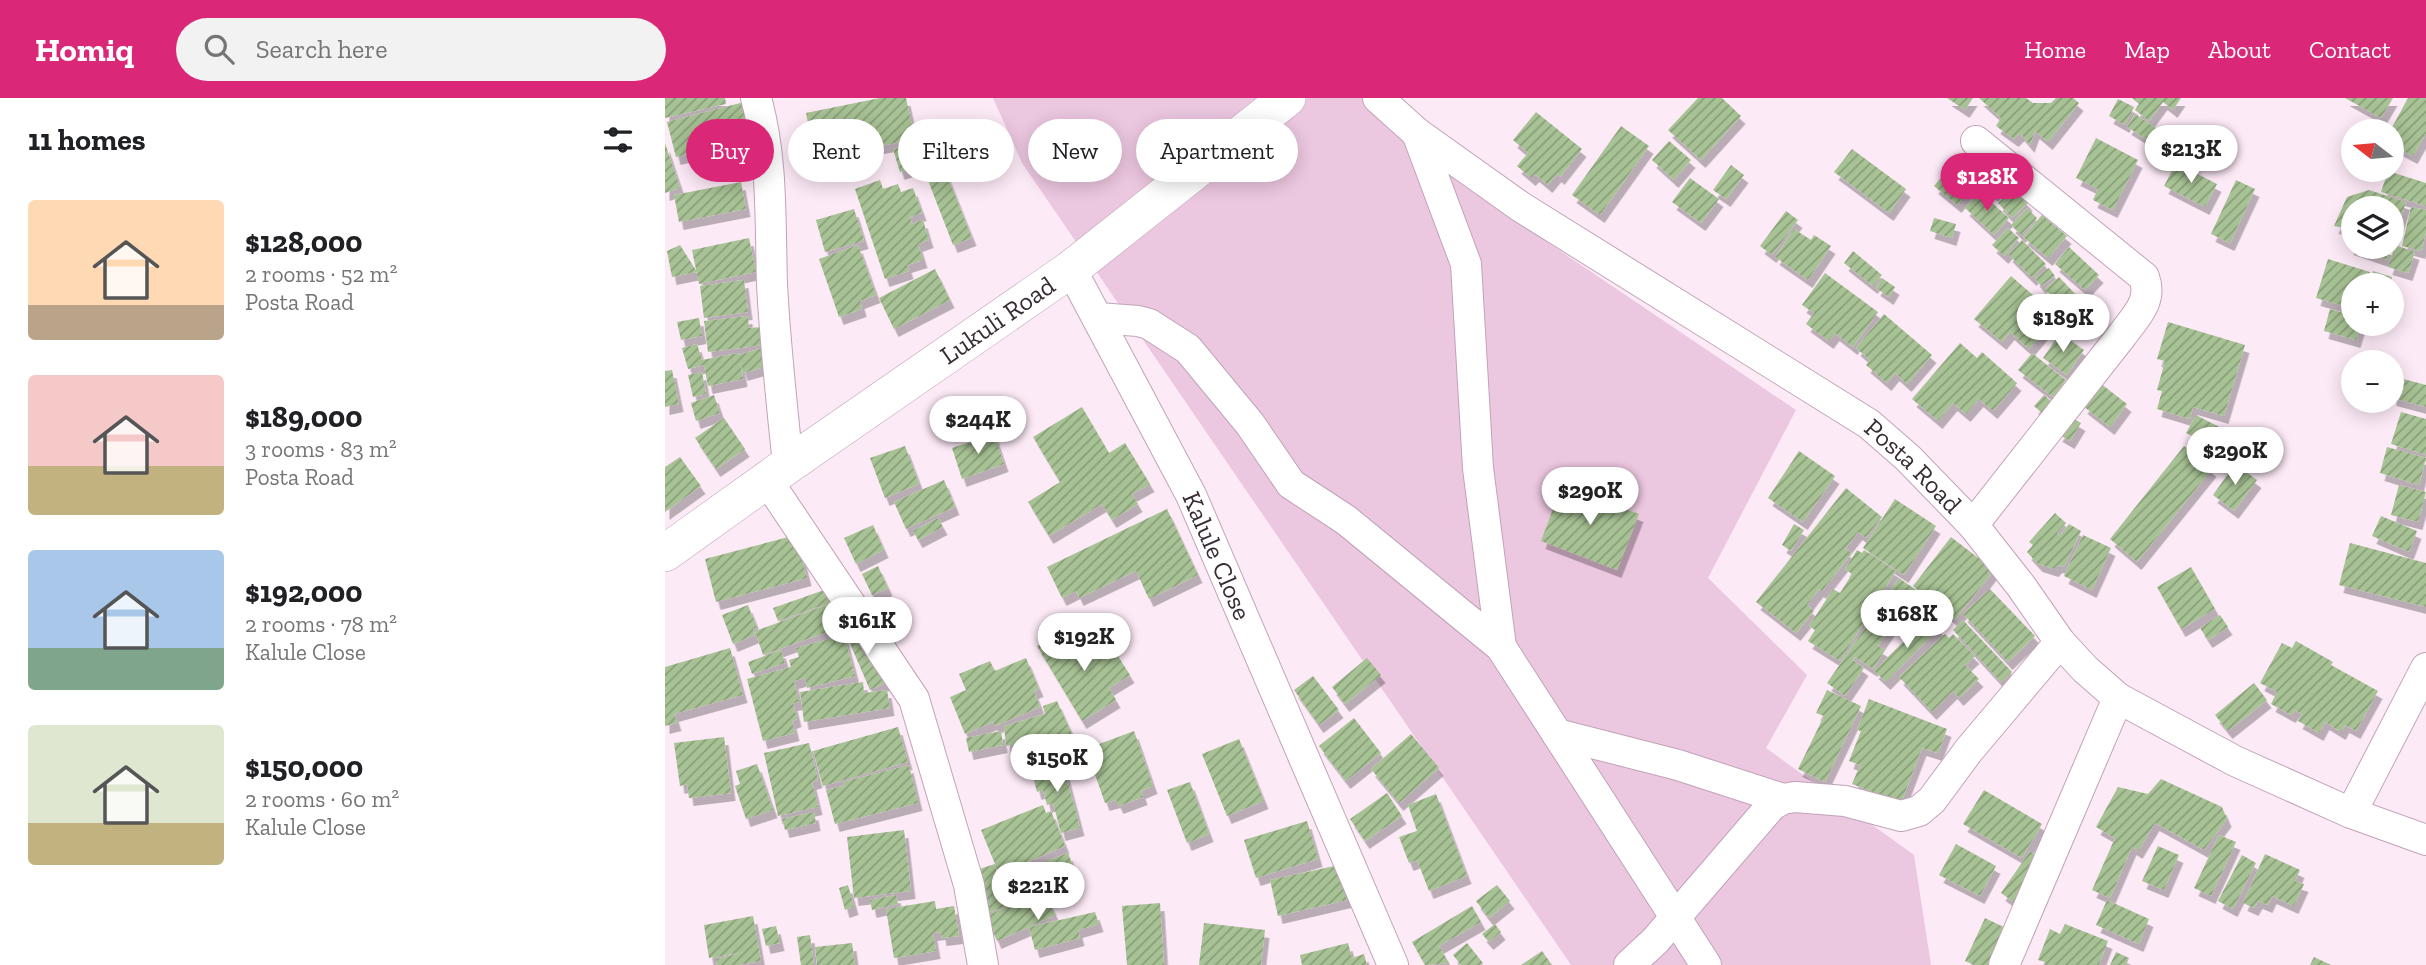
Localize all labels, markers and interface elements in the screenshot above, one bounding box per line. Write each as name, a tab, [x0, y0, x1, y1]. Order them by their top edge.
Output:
search box	[176, 18, 666, 81]
text: Homiq	[35, 30, 134, 69]
icon: search	[200, 30, 238, 68]
text: Search here	[256, 33, 387, 65]
text: Home	[2024, 35, 2086, 64]
text: Map	[2124, 35, 2170, 64]
text: About	[2208, 35, 2271, 64]
text: Contact	[2309, 35, 2391, 64]
chip: Buy	[686, 119, 774, 182]
chip: Rent	[788, 119, 884, 182]
chip: Filters	[898, 119, 1014, 182]
chip: New	[1028, 119, 1122, 182]
chip: Apartment	[1136, 119, 1298, 182]
north arrow	[2341, 119, 2405, 182]
map controls	[2341, 119, 2404, 413]
icon: filters	[599, 121, 637, 159]
text: 11 homes	[28, 122, 146, 158]
pin: $213K	[2142, 126, 2240, 185]
text: $213K	[2161, 134, 2221, 162]
pin: $128K	[1938, 153, 2036, 213]
text: $128K	[1957, 162, 2017, 190]
button: layers	[2341, 196, 2404, 259]
text: $128,000	[245, 224, 363, 260]
icon: home	[84, 228, 168, 312]
text: 2 rooms · 52 m²	[245, 260, 397, 288]
street label: Lukuli Road	[934, 269, 1061, 371]
button: +	[2341, 273, 2404, 336]
text: Posta Road	[245, 288, 354, 316]
pin: $189K	[2014, 294, 2112, 354]
text: $189K	[2033, 303, 2093, 331]
button: −	[2341, 350, 2404, 413]
pin: $244K	[929, 396, 1027, 456]
text: $189,000	[245, 399, 363, 435]
icon: home	[84, 403, 168, 487]
text: $244K	[945, 405, 1011, 433]
street label: Posta Road	[1858, 411, 1969, 520]
pin: $290K	[2186, 428, 2284, 487]
text: 3 rooms · 83 m²	[245, 435, 397, 463]
text: $290K	[2203, 436, 2267, 464]
text: Posta Road	[245, 463, 354, 491]
pin: $290K	[1541, 468, 1639, 527]
text: $290K	[1558, 476, 1622, 504]
street label: Kalule Close	[1175, 487, 1259, 625]
text: $192,000	[245, 574, 363, 610]
icon: home	[84, 578, 168, 662]
pin: $168K	[1858, 590, 1956, 650]
pin: $161K	[818, 598, 916, 657]
text: $168K	[1877, 599, 1937, 627]
text: $161K	[838, 606, 896, 634]
text: 2 rooms · 78 m²	[245, 610, 397, 638]
pin: $192K	[1035, 614, 1133, 673]
text: $192K	[1054, 622, 1114, 650]
text: Kalule Close	[245, 638, 366, 666]
pin: $150K	[1008, 734, 1106, 794]
text: $150K	[1026, 743, 1088, 771]
text: $150,000	[245, 749, 363, 785]
icon: home	[84, 753, 168, 837]
text: 2 rooms · 60 m²	[245, 785, 399, 813]
text: Kalule Close	[245, 813, 366, 841]
pin: $221K	[989, 862, 1087, 922]
text: $221K	[1008, 871, 1068, 899]

